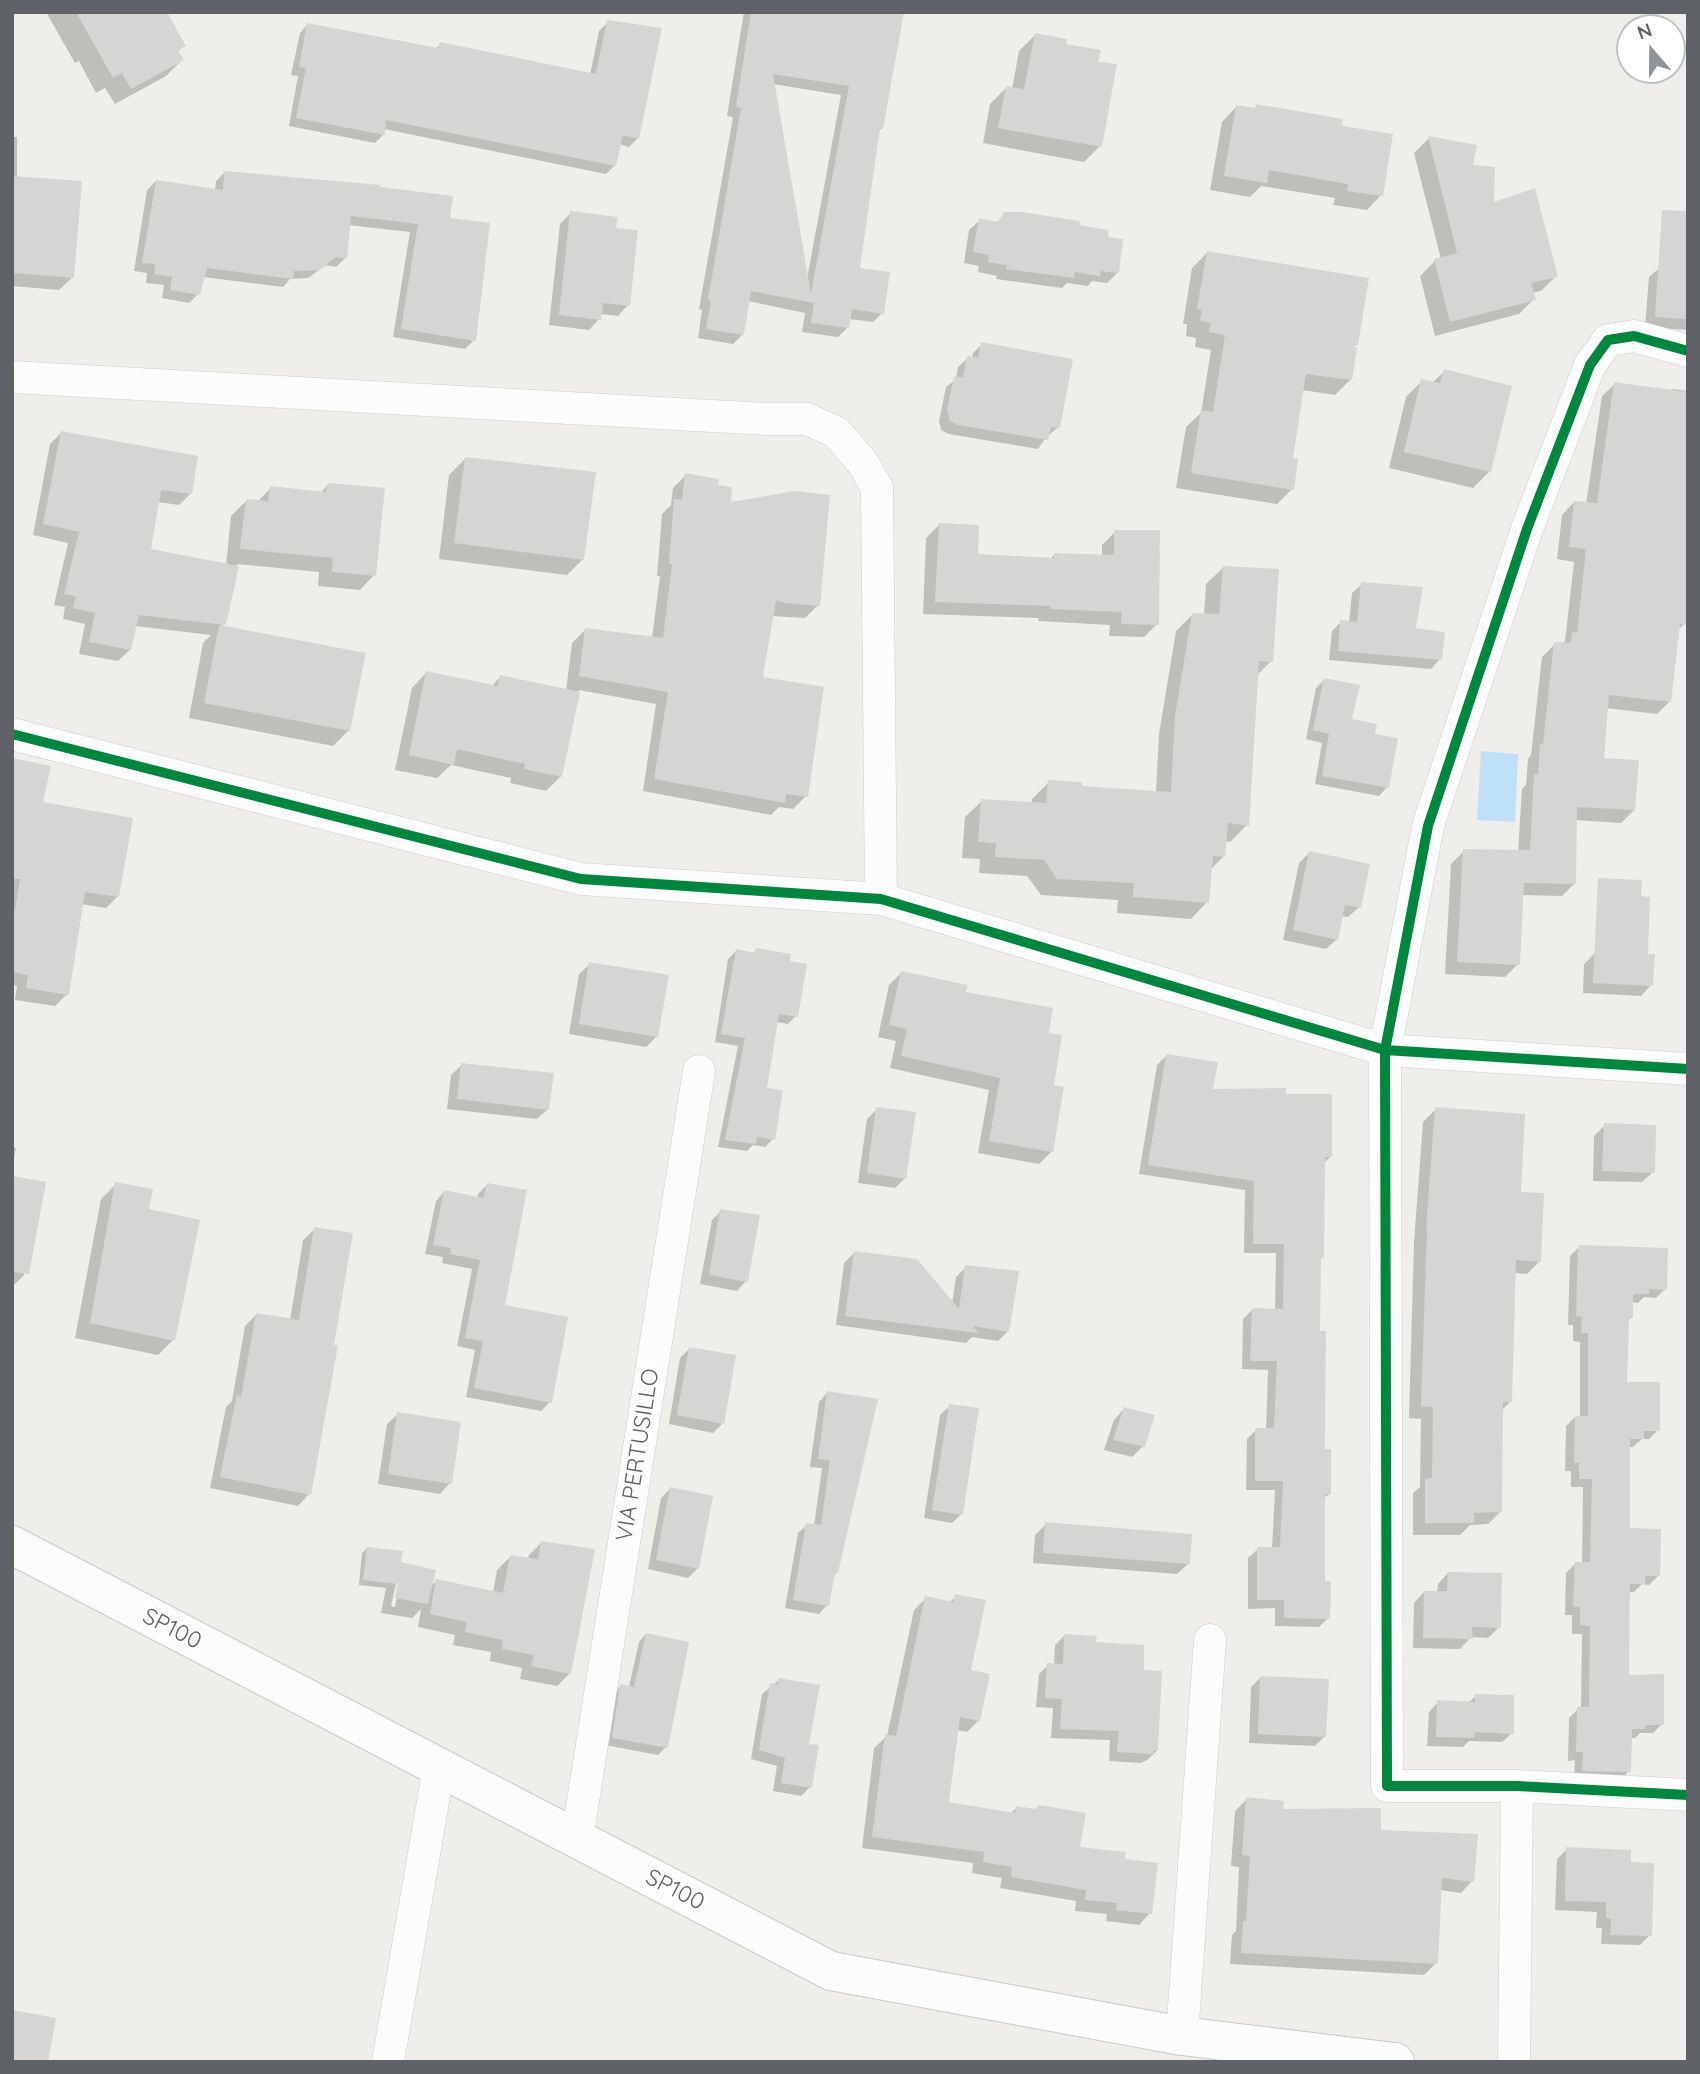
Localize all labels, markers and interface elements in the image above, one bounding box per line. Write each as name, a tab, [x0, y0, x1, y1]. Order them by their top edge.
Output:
north arrow	[1616, 14, 1686, 84]
text: N	[1634, 17, 1655, 45]
street label: VIA PERTUSILLO	[611, 1367, 665, 1543]
street label: SP100	[138, 1603, 206, 1655]
street label: SP100	[641, 1864, 709, 1916]

